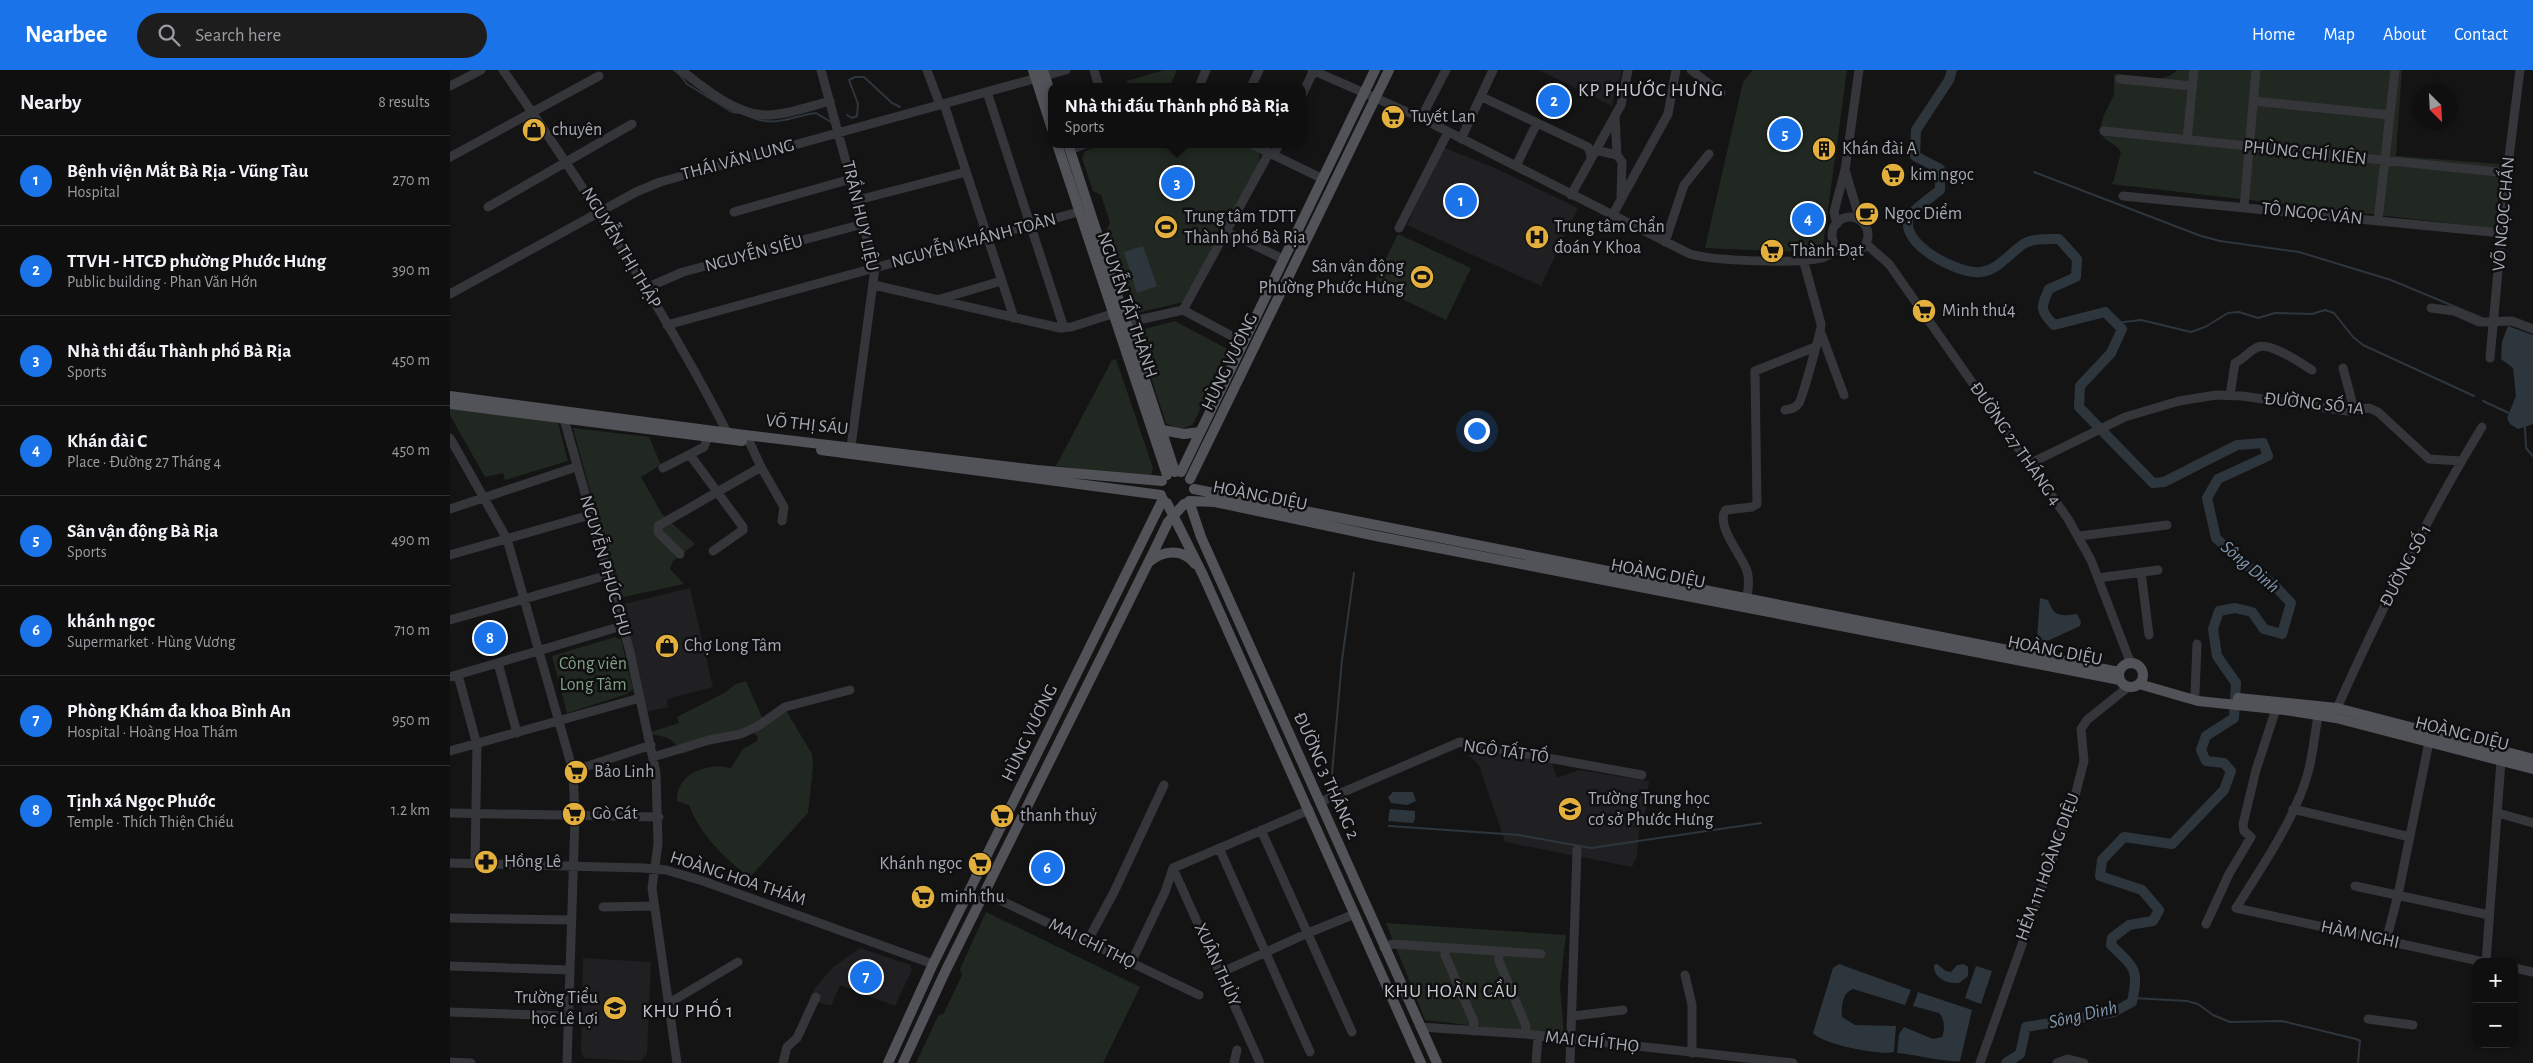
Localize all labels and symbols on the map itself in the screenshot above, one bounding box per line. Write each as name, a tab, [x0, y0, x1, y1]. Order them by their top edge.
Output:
district label: KP PHƯỚC HƯNG	[1578, 79, 1724, 100]
pin: 2	[1538, 82, 1570, 120]
north arrow	[2413, 85, 2458, 130]
supermarket icon: Tuyết Lan	[1380, 104, 1406, 130]
place label: Tuyết Lan	[1410, 107, 1476, 126]
pin: 5	[1769, 115, 1801, 153]
shop icon: chuyên	[521, 117, 547, 143]
place label: chuyên	[552, 121, 602, 139]
street label: THÁI VĂN LUNG	[679, 133, 797, 184]
street label: PHÙNG CHÍ KIÊN	[2242, 135, 2368, 168]
building icon: Khán đài A	[1811, 136, 1837, 162]
place label: Khán đài A	[1842, 140, 1918, 158]
street label: VÕ NGỌC CHẤN	[2485, 155, 2518, 272]
street label: TRẦN HUY LIỆU	[839, 158, 886, 273]
supermarket icon: kim ngọc	[1880, 162, 1906, 188]
pin: 3	[1161, 164, 1193, 202]
place label: kim ngọc	[1910, 166, 1974, 184]
street label: NGUYỄN THỊ THẬP	[578, 181, 669, 311]
pin: 1	[1445, 182, 1477, 220]
street label: TÔ NGỌC VÂN	[2261, 197, 2364, 228]
pin: 4	[1792, 200, 1824, 238]
cafe icon: Ngọc Diểm	[1854, 201, 1880, 227]
place label: Ngọc Diểm	[1884, 203, 1962, 223]
street label: NGUYỄN KHÁNH TOÀN	[888, 205, 1058, 272]
place label: Trung tâm TDTT Thành phố Bà Rịa	[1184, 208, 1306, 247]
sports icon: Trung tâm TDTT Thành phố Bà Rịa	[1153, 214, 1179, 240]
place label: Trung tâm Chẩn đoán Y Khoa	[1554, 216, 1665, 257]
hospital icon: Trung tâm Chẩn đoán Y Khoa	[1524, 224, 1550, 250]
street label: NGUYỄN SIÊU	[701, 226, 805, 276]
street label: NGUYỄN TẤT THÀNH	[1094, 228, 1166, 380]
supermarket icon: Thành Đạt	[1759, 238, 1785, 264]
place label: Thành Đạt	[1790, 242, 1864, 260]
place label: Sân vận động Phường Phước Hưng	[1258, 258, 1404, 297]
sports icon: Sân vận động Phường Phước Hưng	[1409, 264, 1435, 290]
supermarket icon: Minh thư4	[1911, 298, 1937, 324]
place label: Minh thư4	[1942, 302, 2016, 320]
street label: HÙNG VƯƠNG	[1196, 309, 1261, 413]
street label: ĐƯỜNG 27 THÁNG 4	[1966, 377, 2067, 509]
street label: ĐƯỜNG SỐ 1A	[2263, 385, 2366, 418]
street label: VÕ THỊ SÁU	[765, 409, 850, 438]
your location	[1464, 418, 1490, 444]
street label: HOÀNG DIỆU	[1211, 475, 1309, 514]
street label: NGUYỄN PHÚC CHU	[576, 492, 640, 639]
street label: ĐƯỜNG SỐ 1	[2372, 520, 2435, 610]
water label: Sông Dinh	[2217, 537, 2283, 597]
street label: HOÀNG DIỆU	[1609, 553, 1707, 592]
pin: 8	[474, 619, 506, 657]
street label: HOÀNG DIỆU	[2006, 630, 2104, 669]
shop icon: Chợ Long Tâm	[654, 633, 680, 659]
place label: Chợ Long Tâm	[684, 637, 782, 655]
park label: Công viên Long Tâm	[559, 655, 627, 694]
street label: HÙNG VƯƠNG	[996, 680, 1061, 784]
street label: ĐƯỜNG 3 THÁNG 2	[1290, 709, 1365, 842]
street label: HOÀNG DIỆU	[2413, 711, 2511, 754]
street label: NGÔ TẤT TỐ	[1462, 732, 1550, 767]
supermarket icon: Bảo Linh	[563, 759, 589, 785]
place label: Bảo Linh	[594, 763, 654, 781]
place label: Trường Trung học cơ sở Phước Hưng	[1588, 790, 1714, 829]
street label: HẺM 111 HOÀNG DIỆU	[2010, 790, 2083, 943]
school or university icon: Trường Trung học cơ sở Phước Hưng	[1557, 796, 1583, 822]
supermarket icon: Gò Cát	[561, 801, 587, 827]
supermarket icon: thanh thuỷ	[989, 803, 1015, 829]
place label: Gò Cát	[592, 805, 638, 823]
place label: thanh thuỷ	[1020, 807, 1097, 825]
street label: HOÀNG HOA THÁM	[668, 846, 809, 909]
pharmacy icon: Hồng Lê	[473, 849, 499, 875]
pin: 6	[1031, 849, 1063, 887]
supermarket icon: Khánh ngọc	[967, 851, 993, 877]
place label: Hồng Lê	[504, 852, 561, 871]
place label: Khánh ngọc	[879, 855, 962, 873]
supermarket icon: minh thu	[910, 884, 936, 910]
place label: minh thu	[940, 888, 1005, 906]
street label: MAI CHÍ THỌ	[1046, 913, 1140, 973]
street label: HÀM NGHI	[2319, 915, 2402, 952]
street label: XUÂN THỦY	[1191, 919, 1246, 1010]
pin: 7	[850, 958, 882, 996]
district label: KHU HOÀN CẦU	[1384, 978, 1518, 1001]
place label: Trường Tiểu học Lê Lợi	[514, 987, 598, 1028]
school or university icon: Trường Tiểu học Lê Lợi	[602, 995, 628, 1021]
district label: KHU PHỐ 1	[642, 998, 734, 1021]
water label: Sông Dinh	[2047, 998, 2119, 1032]
street label: MAI CHÍ THỌ	[1544, 1025, 1640, 1056]

